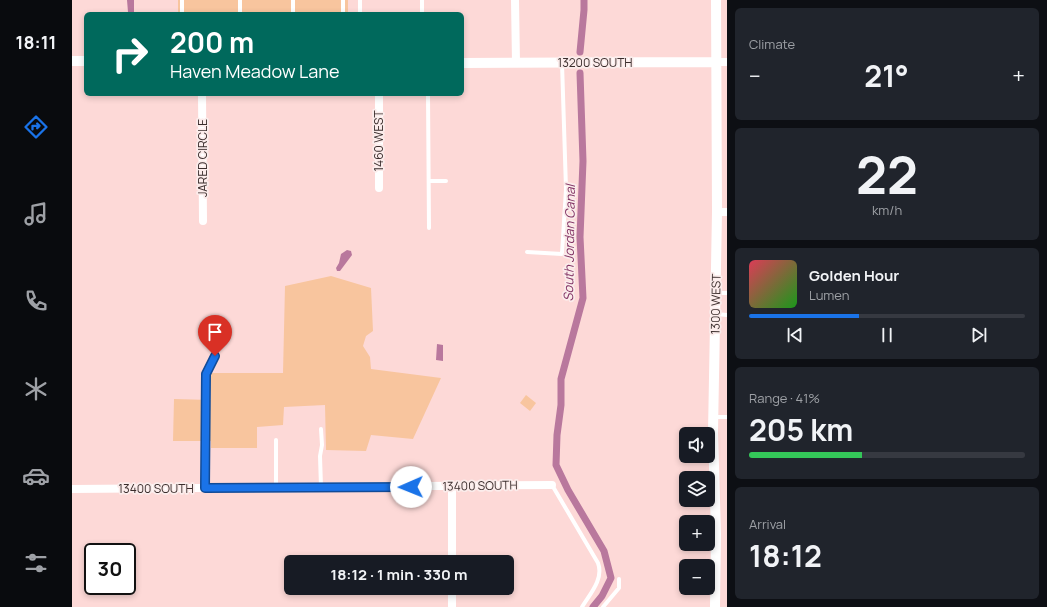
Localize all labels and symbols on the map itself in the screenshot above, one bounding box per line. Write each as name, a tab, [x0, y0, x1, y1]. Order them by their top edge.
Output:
street label: 13200 SOUTH	[557, 54, 633, 71]
street label: 1460 WEST	[370, 110, 387, 172]
street label: JARED CIRCLE	[194, 119, 211, 197]
water label: South Jordan Canal	[559, 182, 579, 302]
street label: 1300 WEST	[706, 273, 725, 334]
pin	[198, 315, 232, 356]
position arrow	[390, 466, 432, 508]
street label: 13400 SOUTH	[442, 476, 518, 495]
street label: 13400 SOUTH	[118, 480, 194, 497]
speed limit sign: 30	[84, 543, 136, 595]

